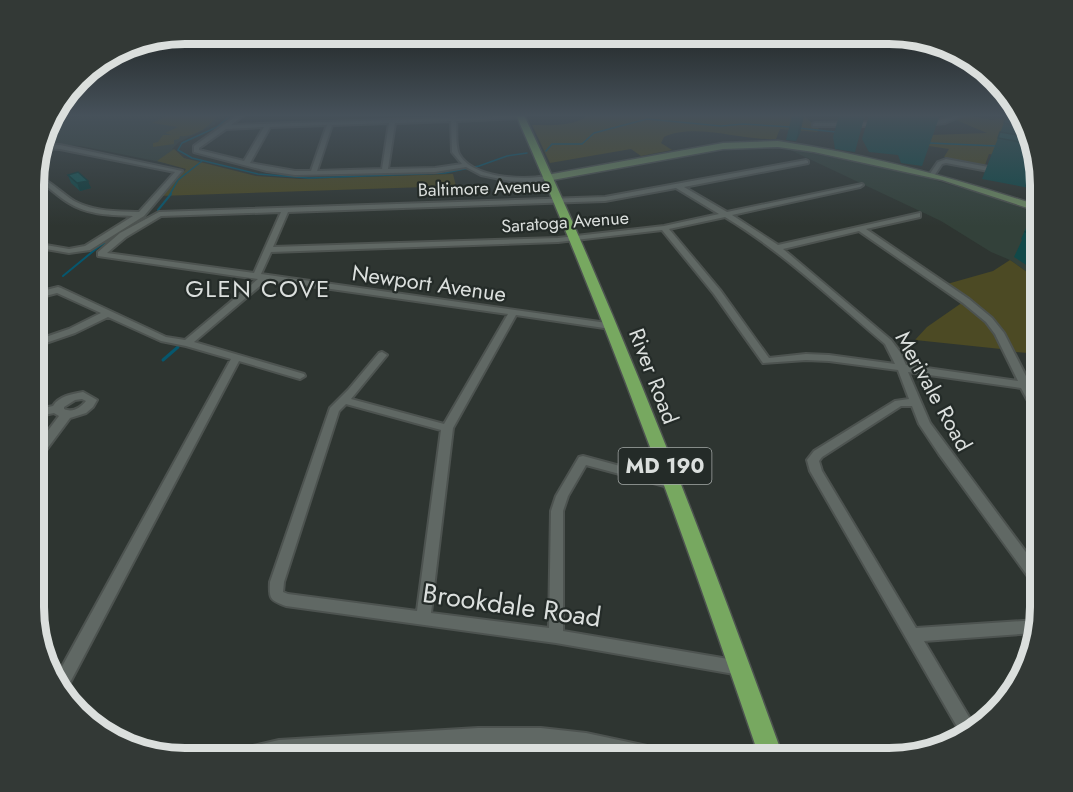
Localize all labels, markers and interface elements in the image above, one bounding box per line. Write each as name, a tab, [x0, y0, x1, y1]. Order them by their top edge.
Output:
street label: Baltimore Avenue	[417, 173, 551, 203]
street label: Saratoga Avenue	[500, 205, 630, 239]
street label: Newport Avenue	[350, 256, 508, 310]
district label: GLEN COVE	[185, 271, 331, 306]
street label: River Road	[621, 323, 687, 429]
street label: Merivale Road	[888, 325, 980, 457]
road number: MD 190	[618, 448, 712, 484]
street label: Brookdale Road	[420, 573, 604, 637]

